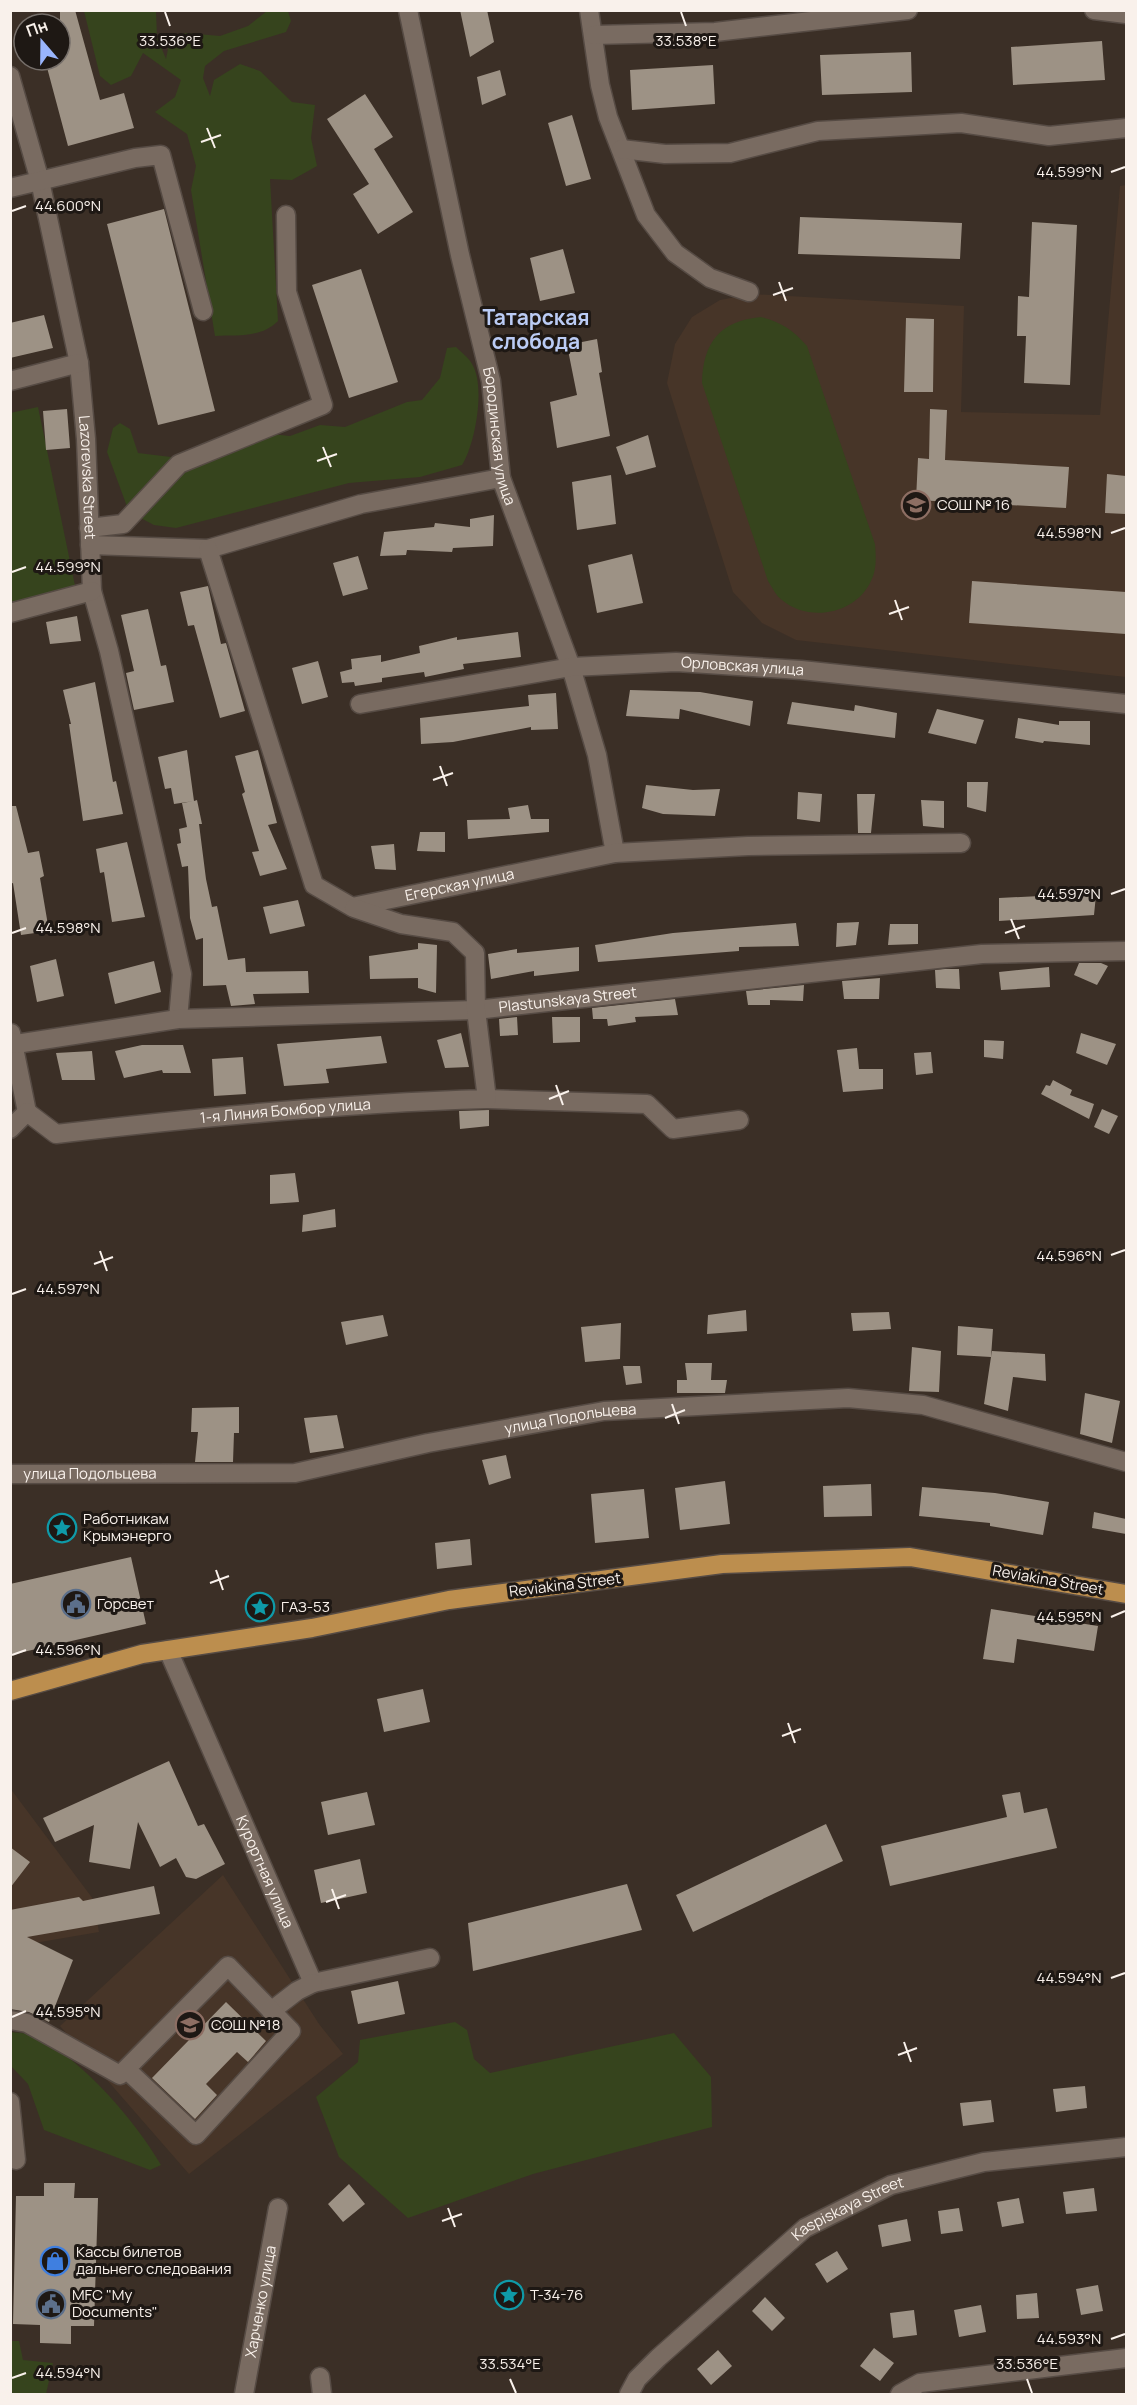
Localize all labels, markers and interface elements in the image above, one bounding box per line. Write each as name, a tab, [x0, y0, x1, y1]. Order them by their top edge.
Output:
north arrow	[12, 12, 72, 72]
text: Пн	[23, 14, 51, 42]
text: 33.536°E	[139, 30, 201, 51]
text: 33.538°E	[655, 30, 717, 51]
text: 44.599°N	[1036, 161, 1102, 182]
text: 44.600°N	[35, 195, 101, 216]
district label: Татарская слобода	[482, 303, 590, 355]
street label: Бородинская улица	[478, 365, 521, 508]
street label: Lazorevska Street	[74, 414, 101, 540]
school or university icon: СОШ № 16	[900, 489, 932, 521]
place label: СОШ № 16	[937, 494, 1010, 515]
text: 44.598°N	[1036, 522, 1102, 543]
text: 44.599°N	[35, 556, 101, 577]
street label: Орловская улица	[680, 651, 805, 680]
street label: Егерская улица	[403, 863, 516, 906]
text: 44.597°N	[1037, 883, 1101, 904]
text: 44.598°N	[35, 917, 101, 938]
street label: Plastunskaya Street	[497, 981, 638, 1017]
street label: 1-я Линия Бомбор улица	[199, 1093, 371, 1128]
text: 44.596°N	[1036, 1245, 1102, 1266]
text: 44.597°N	[36, 1278, 100, 1299]
street label: улица Подольцева	[503, 1398, 637, 1439]
street label: улица Подольцева	[23, 1462, 157, 1484]
place label: Работникам Крымэнерго	[83, 1508, 172, 1546]
place icon: Работникам Крымэнерго	[46, 1512, 78, 1544]
street label: Reviakina Street	[991, 1559, 1105, 1600]
street label: Reviakina Street	[508, 1567, 622, 1602]
public building icon: Горсвет	[60, 1588, 92, 1620]
place icon: ГАЗ-53	[244, 1591, 276, 1623]
place label: Горсвет	[97, 1593, 155, 1614]
place label: ГАЗ-53	[281, 1596, 330, 1617]
text: 44.595°N	[1037, 1606, 1102, 1627]
text: 44.596°N	[35, 1639, 101, 1660]
street label: Курортная улица	[231, 1812, 299, 1932]
text: 44.594°N	[1036, 1967, 1102, 1988]
text: 44.595°N	[36, 2001, 101, 2022]
school or university icon: СОШ №18	[174, 2009, 206, 2041]
place label: СОШ №18	[211, 2014, 280, 2035]
street label: Kaspiskaya Street	[787, 2171, 906, 2245]
place label: Кассы билетов дальнего следования	[76, 2241, 231, 2279]
street label: Харченко улица	[240, 2244, 281, 2359]
shop icon: Кассы билетов дальнего следования	[39, 2245, 71, 2277]
place icon: Т-34-76	[493, 2279, 525, 2311]
place label: MFC "My Documents"	[72, 2284, 158, 2322]
place label: Т-34-76	[530, 2284, 583, 2305]
public building icon: MFC "My Documents"	[35, 2288, 67, 2320]
text: 44.593°N	[1037, 2328, 1101, 2349]
text: 33.534°E	[479, 2353, 541, 2374]
text: 33.536°E	[996, 2353, 1058, 2374]
text: 44.594°N	[35, 2362, 101, 2383]

